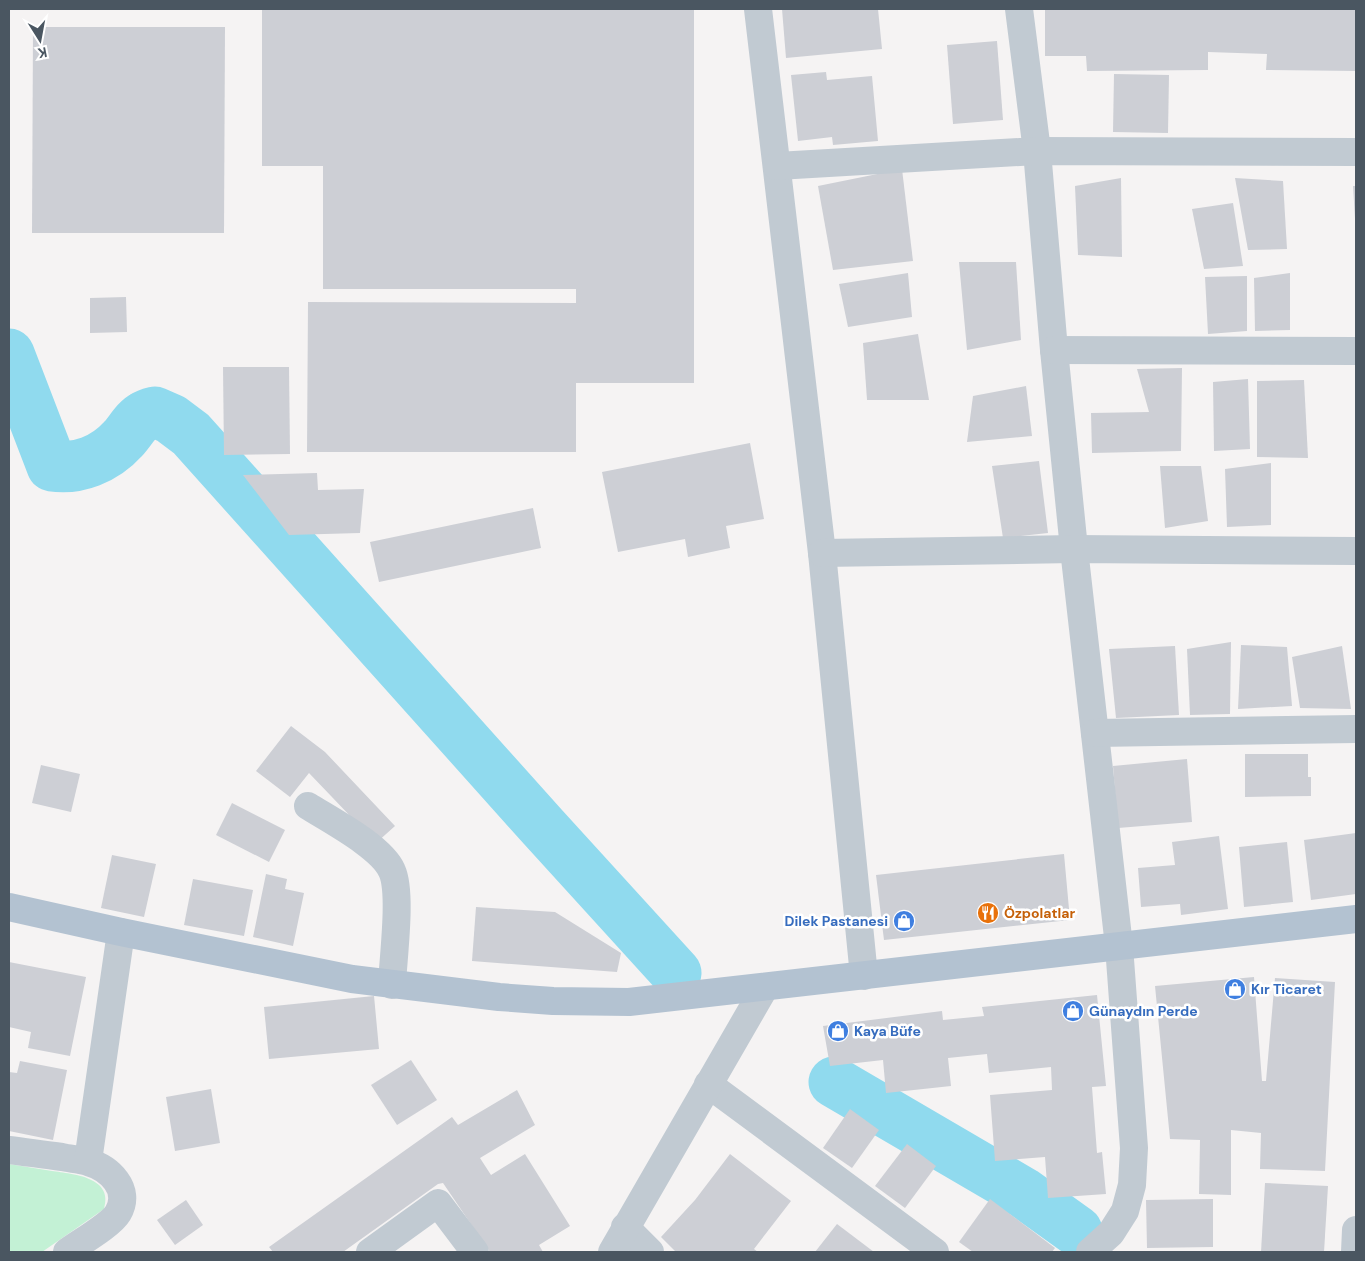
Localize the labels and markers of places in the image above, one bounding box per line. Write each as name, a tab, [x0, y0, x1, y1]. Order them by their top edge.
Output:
restaurant icon: Özpolatlar	[976, 901, 1000, 925]
place label: Özpolatlar	[1004, 904, 1075, 922]
shop icon: Dilek Pastanesi	[892, 909, 916, 933]
place label: Dilek Pastanesi	[785, 912, 888, 930]
shop icon: Kır Ticaret	[1223, 977, 1247, 1001]
place label: Kır Ticaret	[1251, 980, 1322, 998]
shop icon: Günaydın Perde	[1061, 999, 1085, 1023]
place label: Günaydın Perde	[1089, 1002, 1198, 1020]
shop icon: Kaya Büfe	[826, 1019, 850, 1043]
place label: Kaya Büfe	[854, 1022, 921, 1040]

